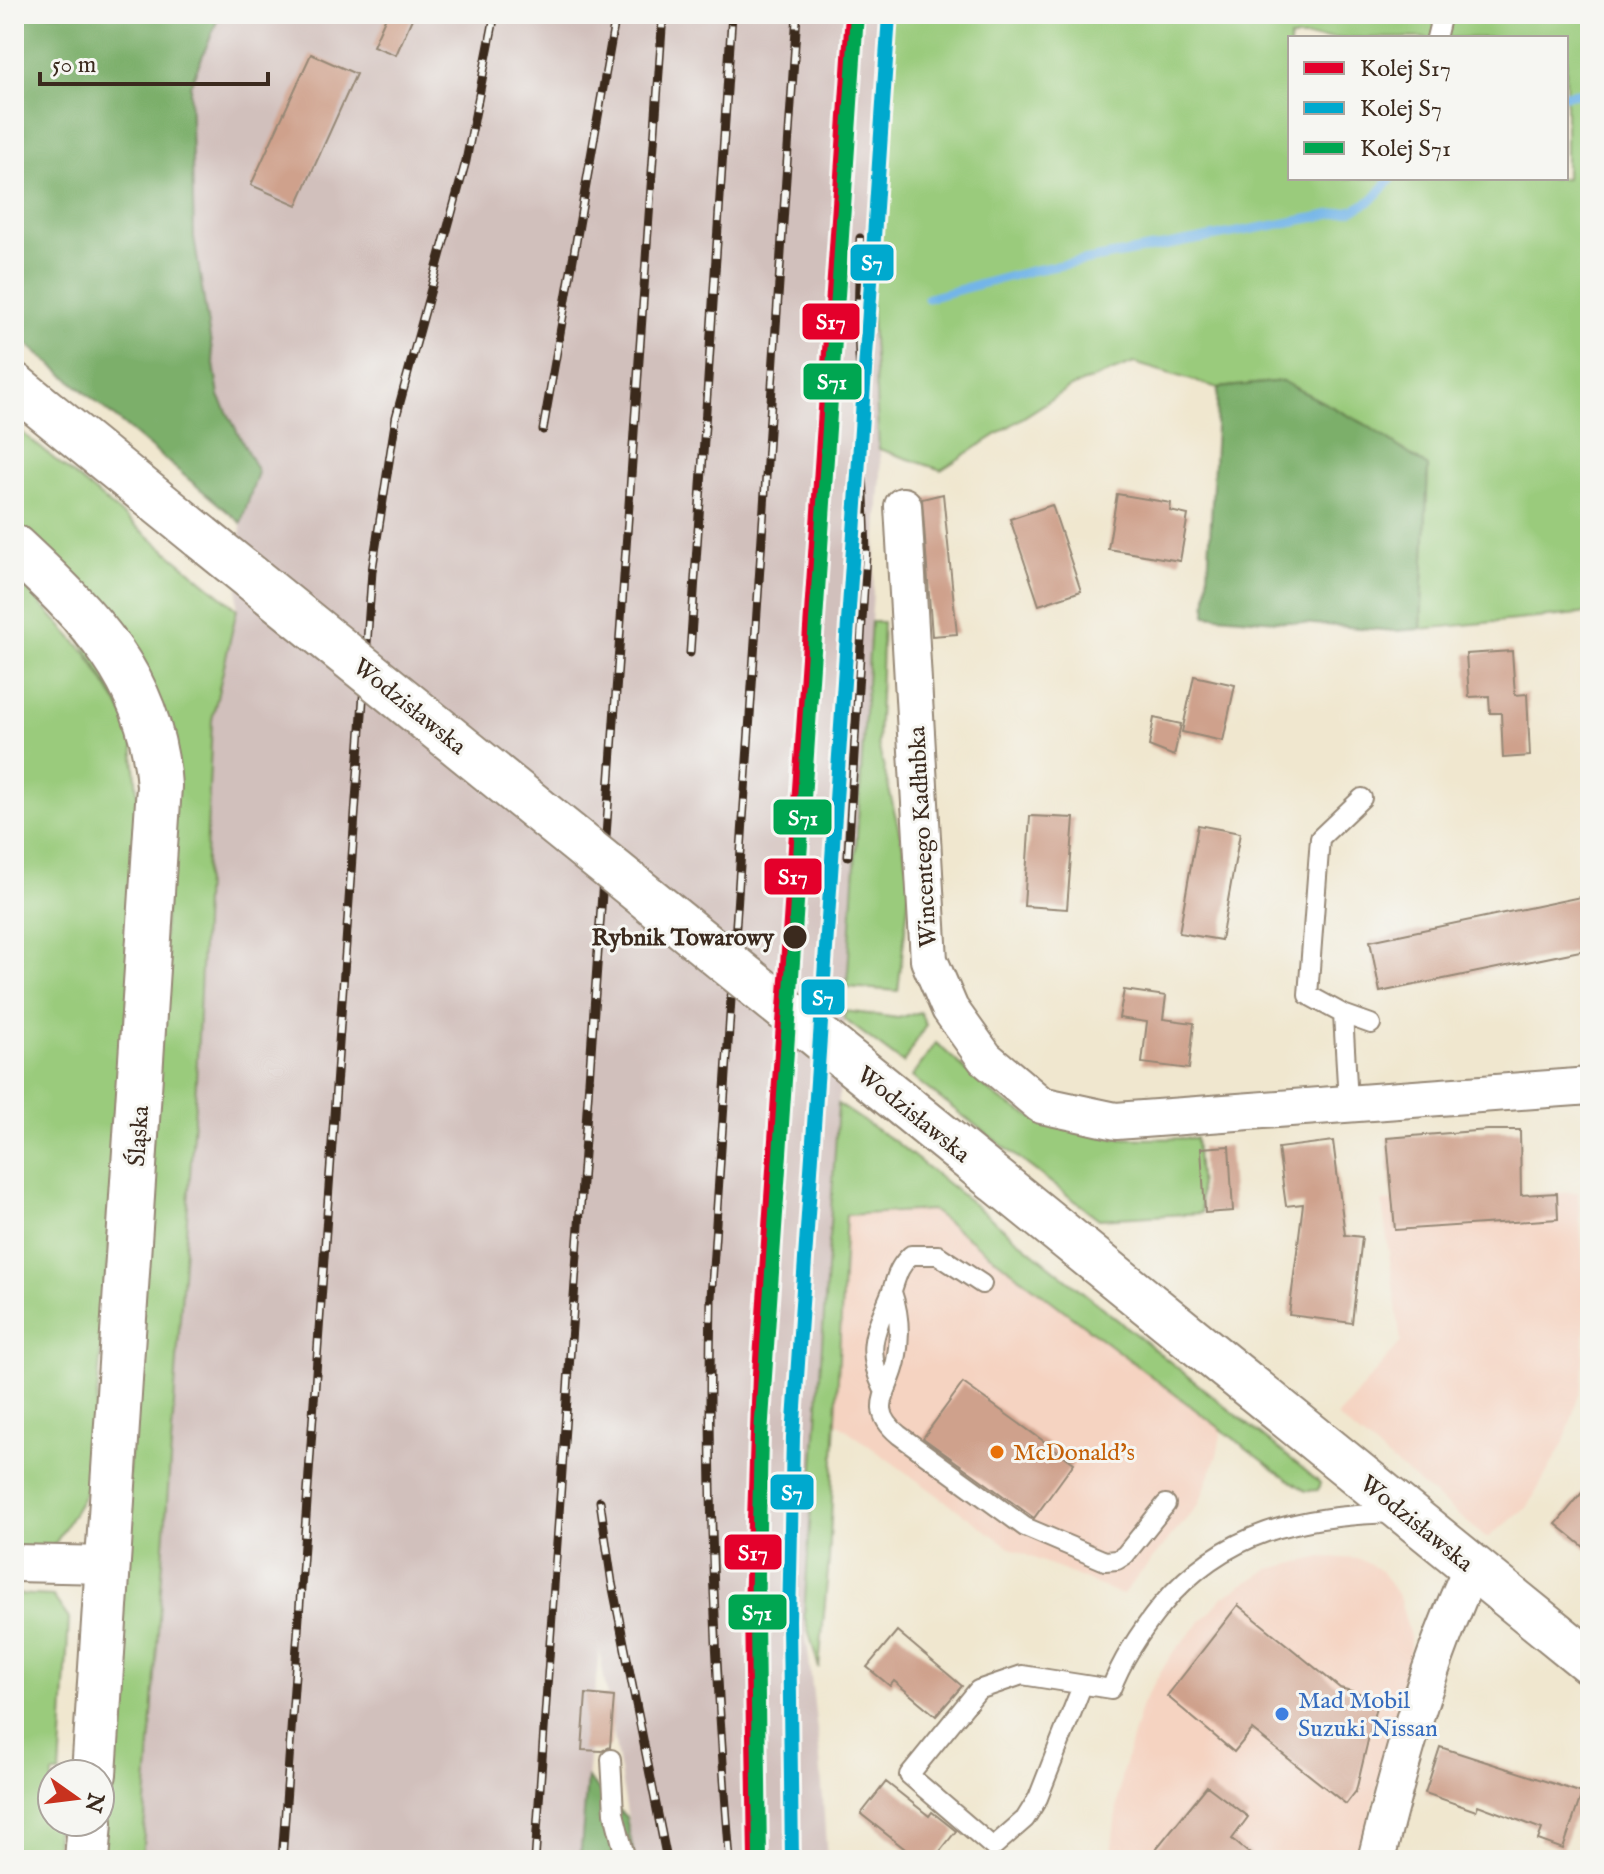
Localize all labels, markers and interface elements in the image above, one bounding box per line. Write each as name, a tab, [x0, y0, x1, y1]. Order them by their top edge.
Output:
scale bar	[40, 36, 268, 86]
legend	[1288, 36, 1568, 180]
text: 50 m	[52, 50, 96, 81]
text: Kolej S17	[1360, 54, 1451, 85]
text: Kolej S7	[1360, 94, 1442, 125]
text: Kolej S71	[1360, 134, 1451, 165]
line badge: S7	[849, 243, 895, 282]
text: S7	[861, 250, 883, 278]
line badge: S17	[801, 302, 861, 341]
text: S17	[816, 309, 846, 337]
line badge: S71	[802, 362, 863, 401]
text: S71	[817, 369, 847, 397]
street label: Wodzisławska	[346, 652, 473, 763]
street label: Wincentego Kadłubka	[902, 725, 945, 949]
line badge: S71	[772, 798, 833, 836]
text: S71	[788, 805, 818, 833]
line badge: S17	[763, 857, 823, 896]
text: S17	[778, 864, 808, 892]
place label: Rybnik Towarowy	[592, 923, 775, 954]
marker: Rybnik Towarowy	[781, 923, 809, 951]
line badge: S7	[800, 978, 846, 1016]
text: S7	[812, 985, 834, 1013]
street label: Wodzisławska	[850, 1060, 977, 1171]
street label: Śląska	[122, 1104, 157, 1168]
place label: McDonald's	[1013, 1438, 1135, 1469]
marker: McDonald's	[988, 1443, 1006, 1461]
street label: Wodzisławska	[1353, 1469, 1480, 1580]
line badge: S7	[769, 1473, 815, 1511]
text: S7	[781, 1480, 803, 1508]
line badge: S17	[723, 1533, 783, 1571]
text: S17	[738, 1540, 768, 1568]
line badge: S71	[727, 1593, 788, 1631]
text: S71	[742, 1600, 772, 1628]
place label: Mad Mobil Suzuki Nissan	[1298, 1686, 1438, 1745]
marker: Mad Mobil Suzuki Nissan	[1273, 1705, 1291, 1723]
north arrow	[36, 1758, 116, 1838]
text: N	[78, 1789, 110, 1815]

